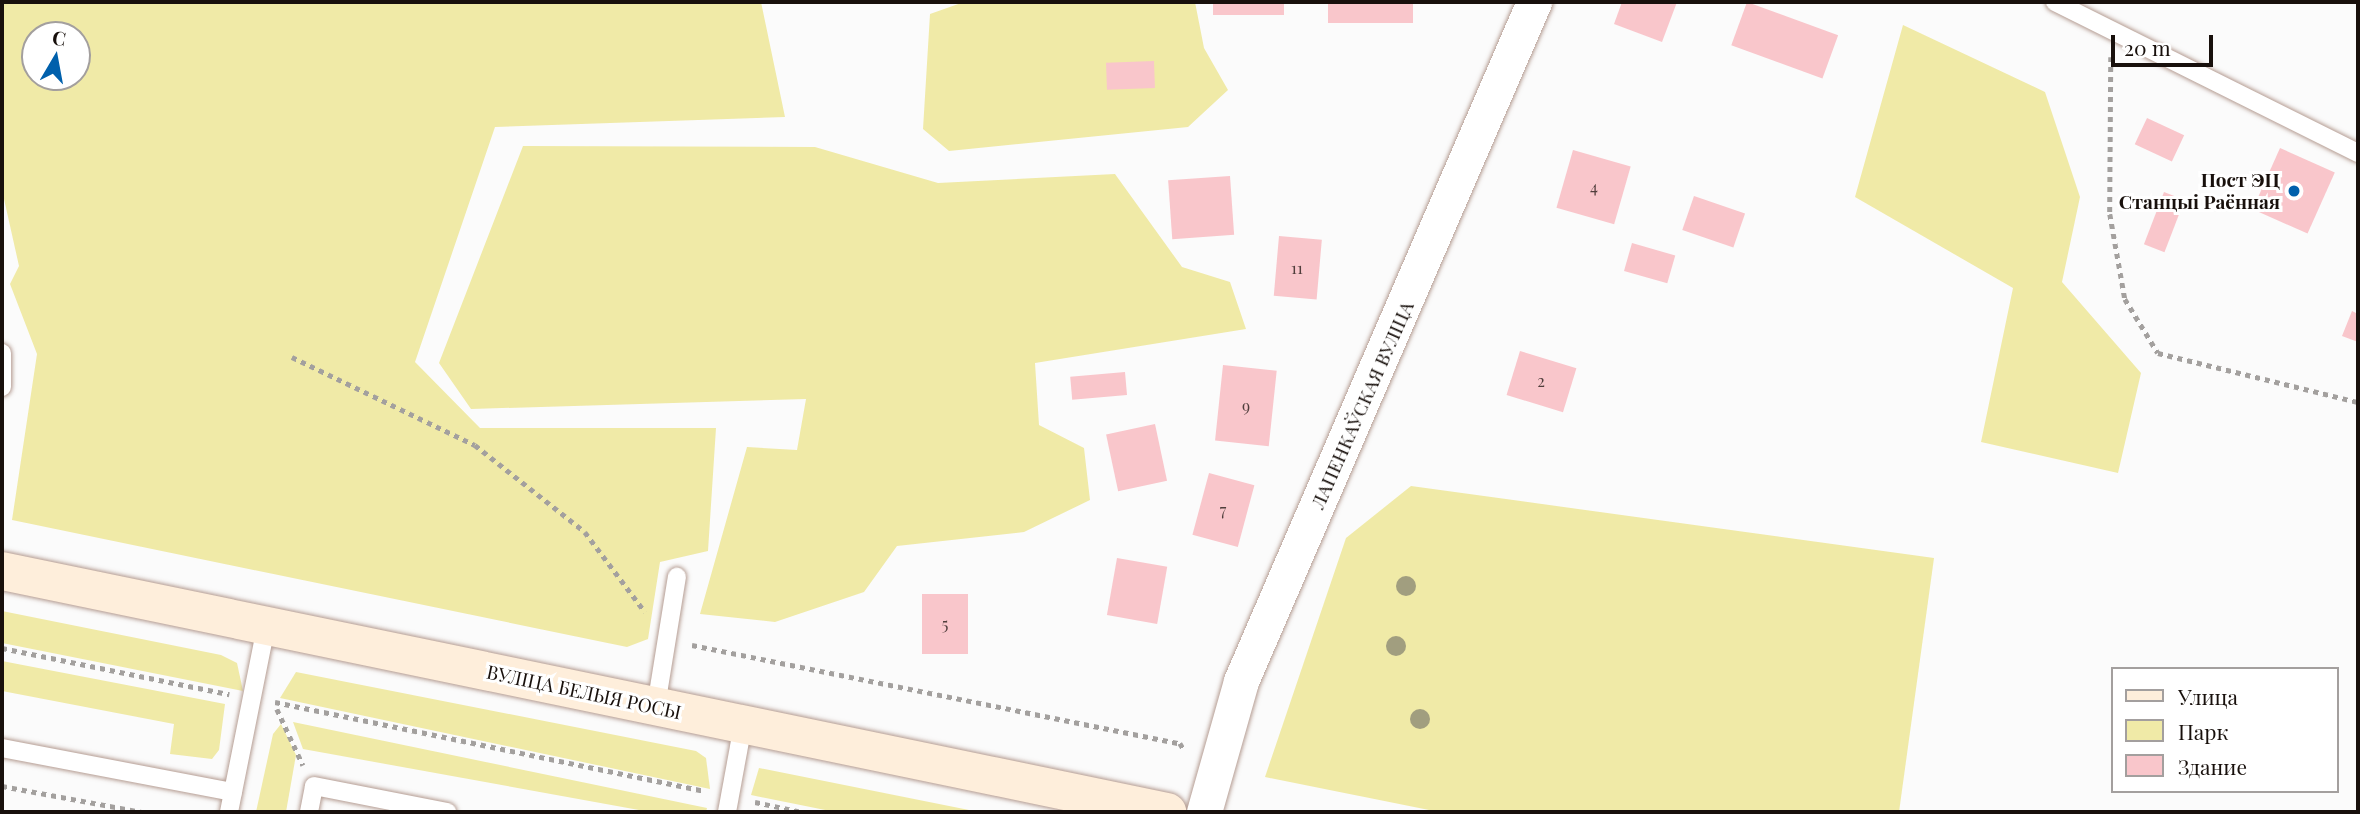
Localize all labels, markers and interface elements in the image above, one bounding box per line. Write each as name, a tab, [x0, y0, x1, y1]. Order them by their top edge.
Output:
north arrow	[21, 21, 91, 91]
scale bar	[2115, 21, 2216, 65]
text: С	[50, 23, 68, 51]
text: 20 m	[2124, 33, 2171, 61]
place label: Пост ЭЦ Станцыі Раённая	[2119, 169, 2280, 213]
house number: 4	[1590, 177, 1598, 197]
marker: Пост ЭЦ Станцыі Раённая	[2286, 183, 2302, 199]
house number: 11	[1291, 258, 1303, 278]
street label: ЛАПЕНКАЎСКАЯ ВУЛІЦА	[1306, 298, 1418, 512]
house number: 2	[1537, 371, 1545, 391]
house number: 9	[1242, 396, 1250, 416]
house number: 7	[1220, 500, 1226, 520]
house number: 5	[942, 614, 948, 634]
street label: ВУЛІЦА БЕЛЫЯ РОСЫ	[485, 660, 683, 724]
legend	[2112, 667, 2339, 793]
text: Улица	[2178, 682, 2238, 710]
text: Парк	[2178, 717, 2228, 745]
text: Здание	[2178, 752, 2247, 780]

